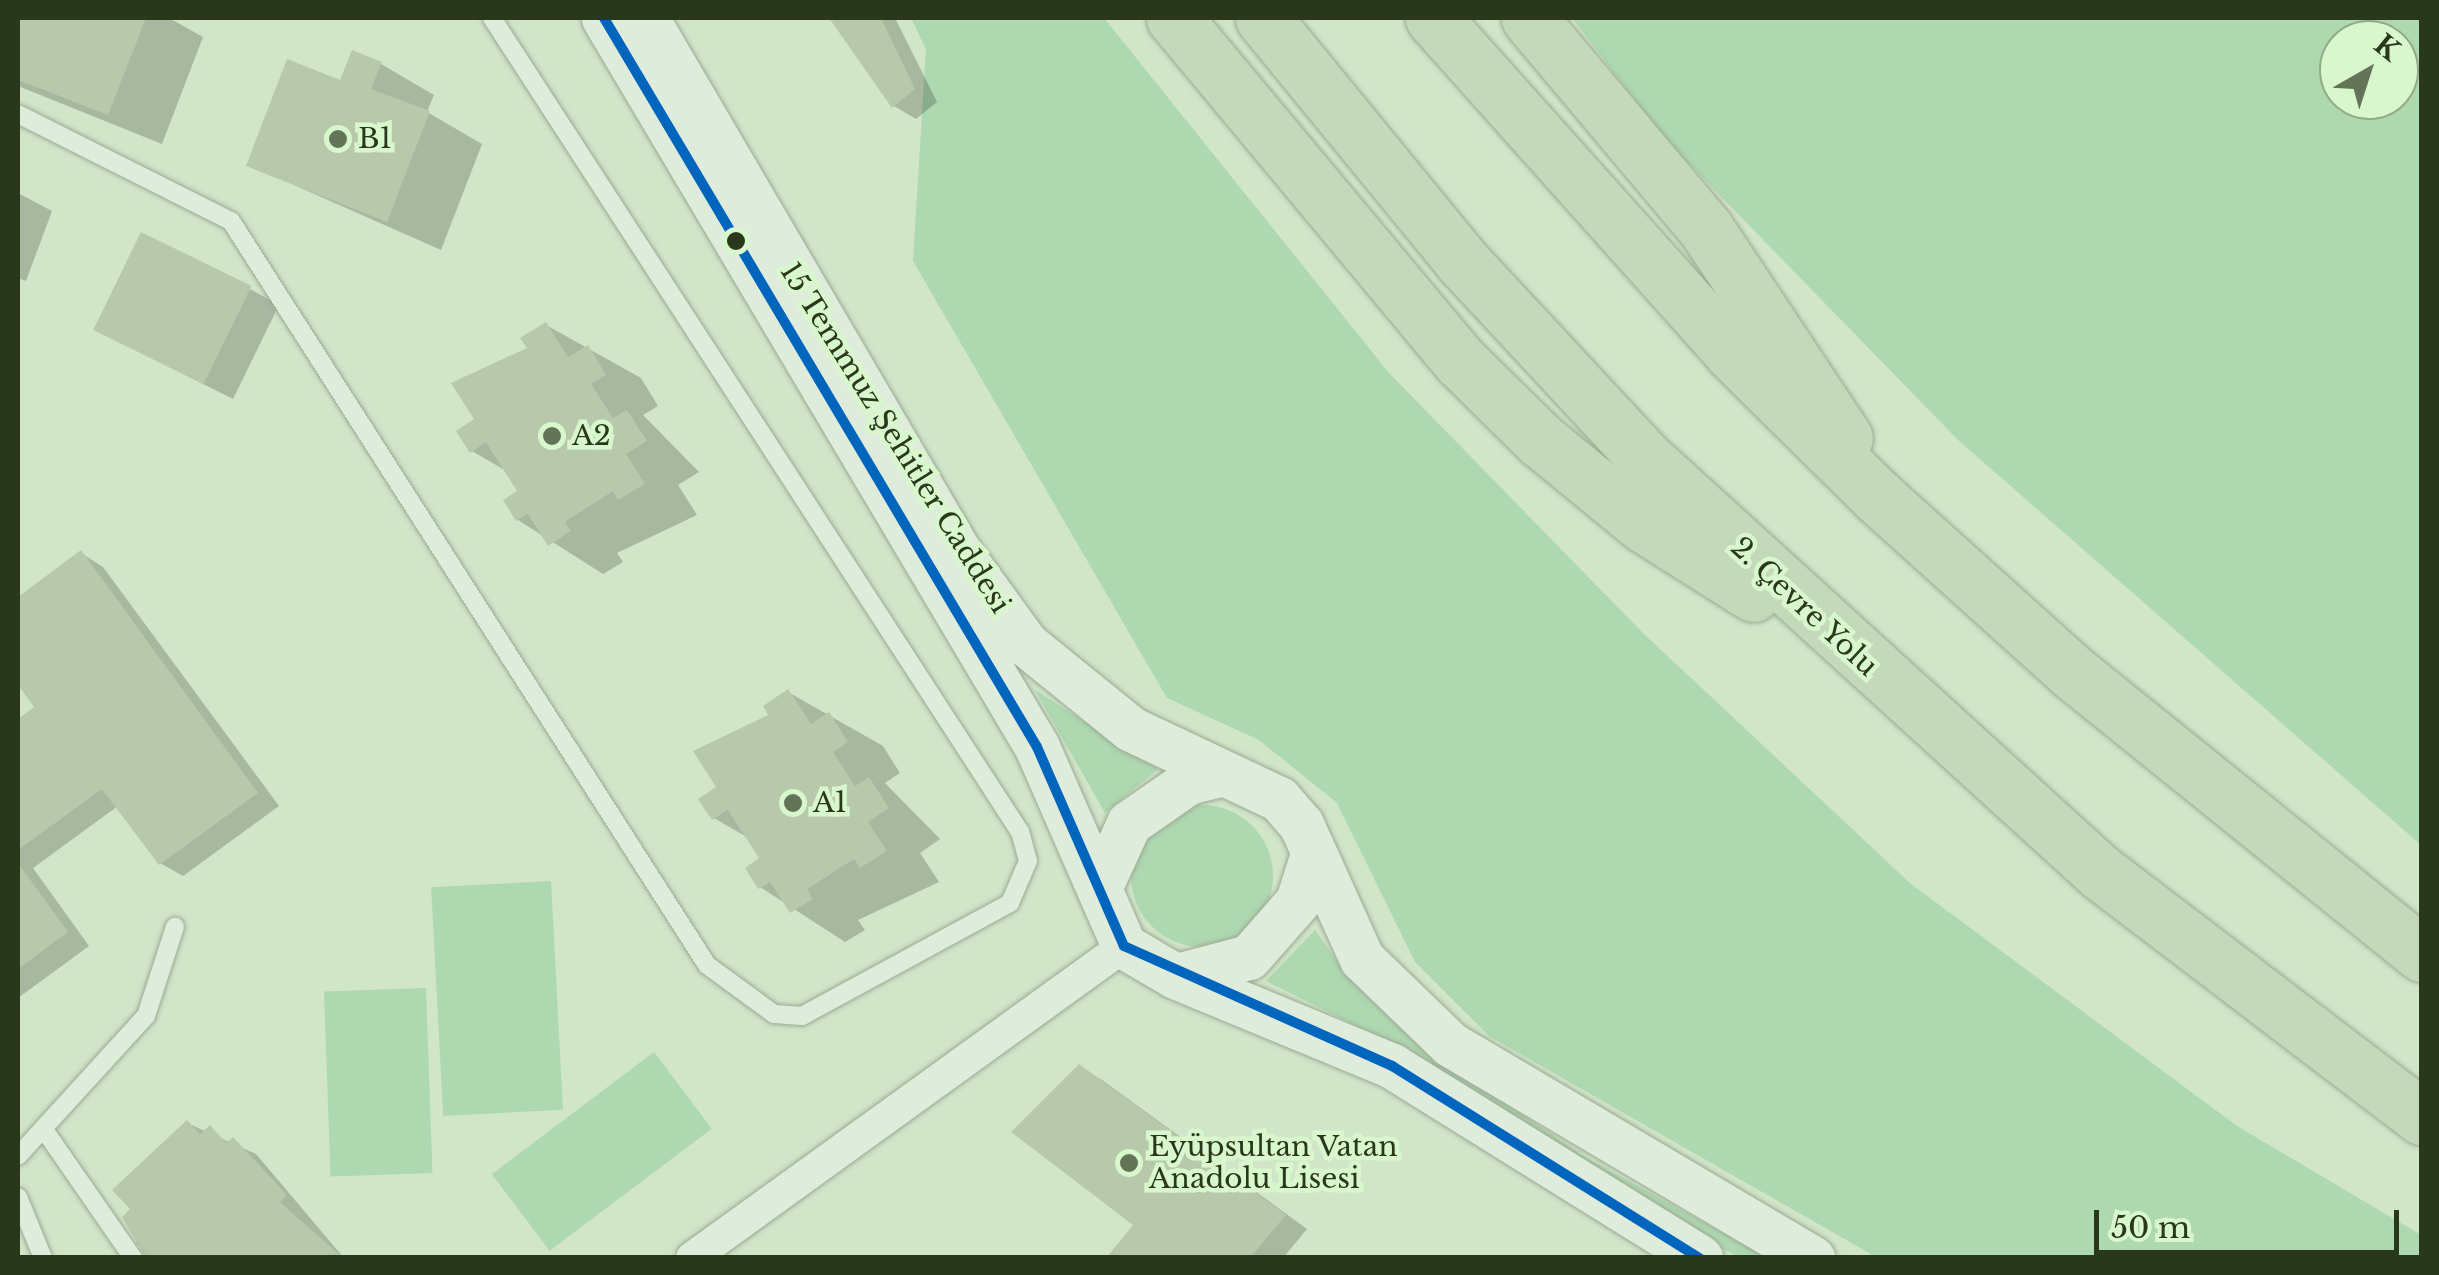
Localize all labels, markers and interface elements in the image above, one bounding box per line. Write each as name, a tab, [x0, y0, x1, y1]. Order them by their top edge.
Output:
north arrow	[2319, 20, 2419, 120]
text: K	[2367, 27, 2407, 69]
place label: B1	[358, 122, 392, 156]
marker: B1	[327, 128, 349, 150]
unlabelled marker	[726, 231, 746, 251]
street label: 15 Temmuz Şehitler Caddesi	[773, 256, 1017, 620]
place label: A2	[572, 419, 611, 453]
marker: A2	[541, 425, 563, 447]
street label: 2. Çevre Yolu	[1723, 530, 1885, 684]
place label: A1	[813, 786, 847, 820]
marker: A1	[782, 792, 804, 814]
place label: Eyüpsultan Vatan Anadolu Lisesi	[1149, 1130, 1399, 1196]
marker: Eyüpsultan Vatan Anadolu Lisesi	[1118, 1152, 1140, 1174]
scale bar	[2099, 1190, 2404, 1252]
text: 50 m	[2111, 1209, 2190, 1246]

